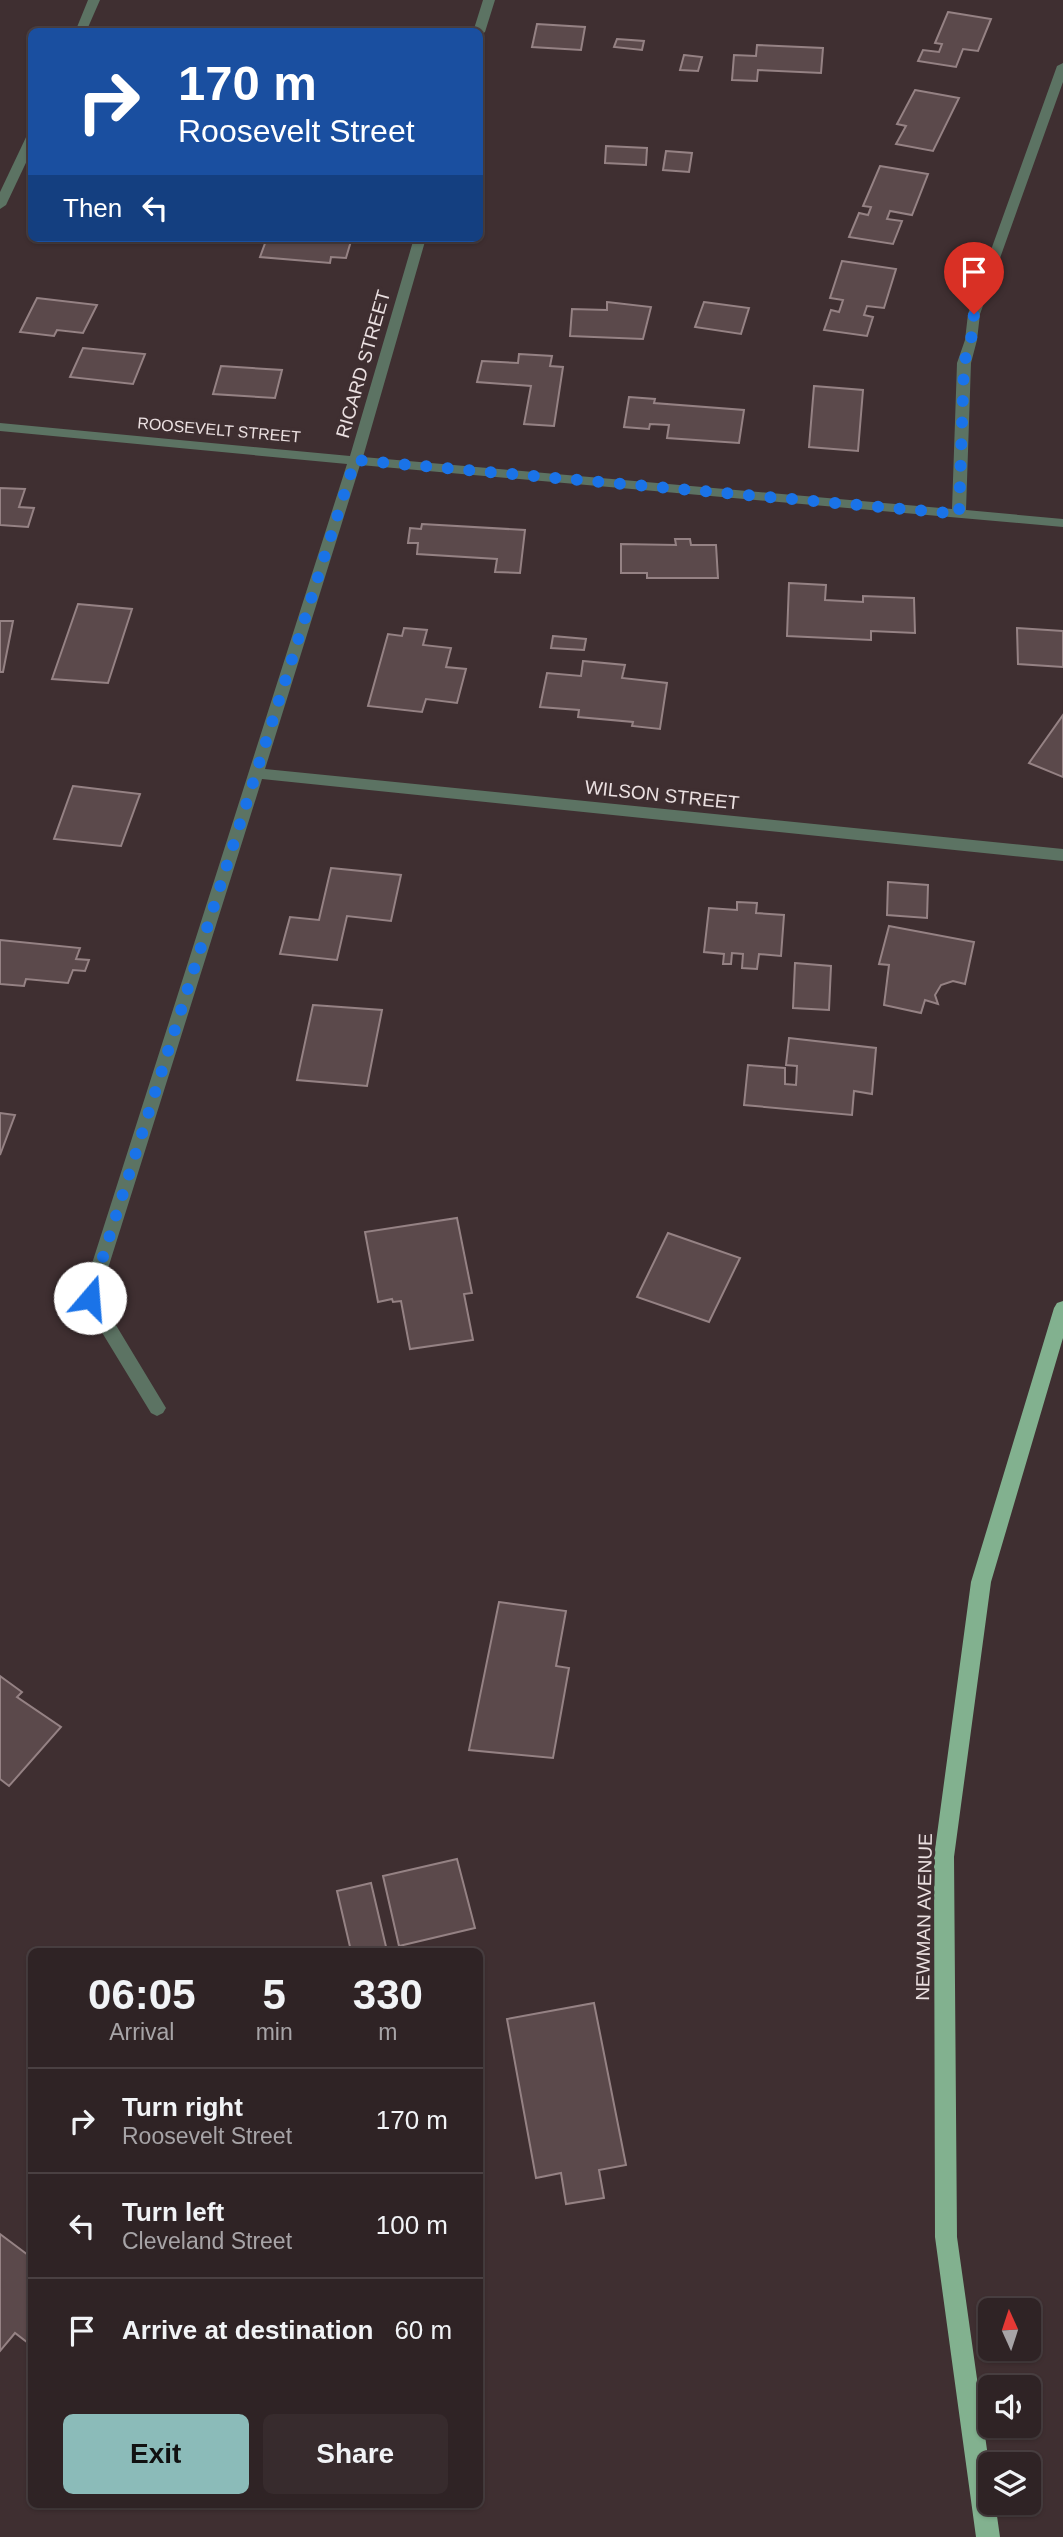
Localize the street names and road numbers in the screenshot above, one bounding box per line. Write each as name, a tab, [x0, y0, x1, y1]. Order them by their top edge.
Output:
street label: RICARD STREET	[332, 287, 394, 440]
street label: ROOSEVELT STREET	[137, 414, 302, 446]
street label: WILSON STREET	[584, 776, 741, 814]
street label: NEWMAN AVENUE	[912, 1833, 936, 2001]

